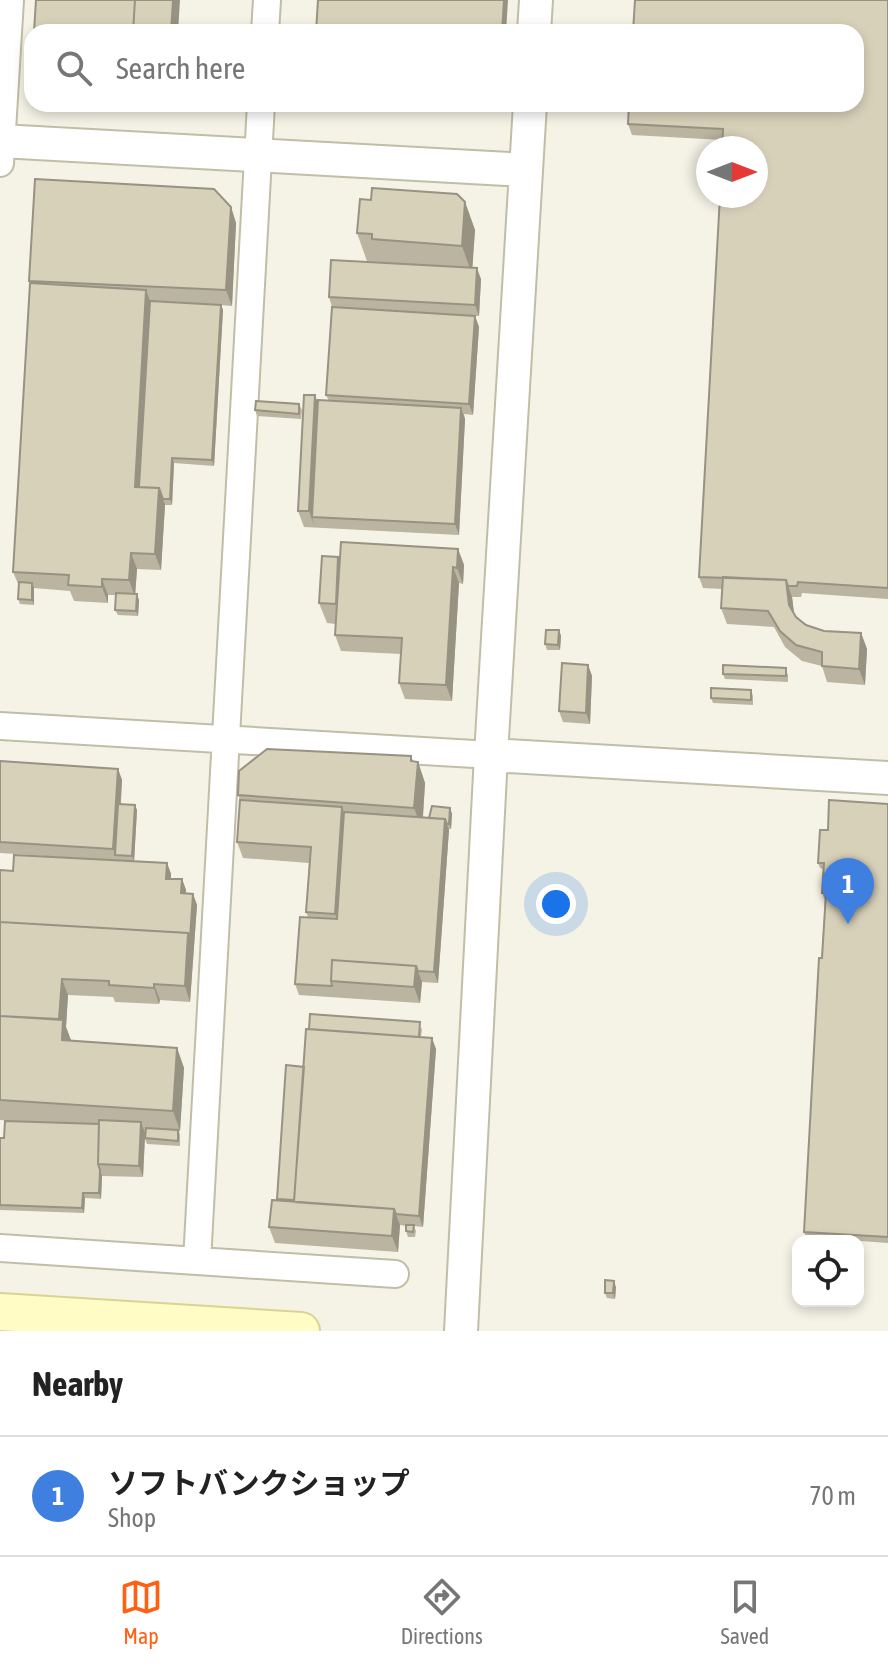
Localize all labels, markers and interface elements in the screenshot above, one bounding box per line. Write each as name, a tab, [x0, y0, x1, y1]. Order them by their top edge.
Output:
search box	[24, 24, 864, 112]
icon: search	[52, 46, 96, 90]
text: Search here	[116, 51, 245, 85]
north arrow	[696, 136, 768, 208]
pin: 1	[822, 858, 874, 924]
your location	[536, 884, 576, 924]
map controls	[792, 1235, 864, 1307]
button: locate	[792, 1235, 864, 1307]
text: Nearby	[32, 1364, 123, 1403]
text: ソフトバンクショップ	[108, 1466, 410, 1500]
text: 1	[52, 1481, 64, 1511]
text: 70 m	[809, 1481, 856, 1511]
text: Shop	[108, 1503, 156, 1533]
tab: Map	[119, 1575, 163, 1649]
tab: Directions	[401, 1575, 483, 1649]
tab: Saved	[720, 1575, 769, 1649]

